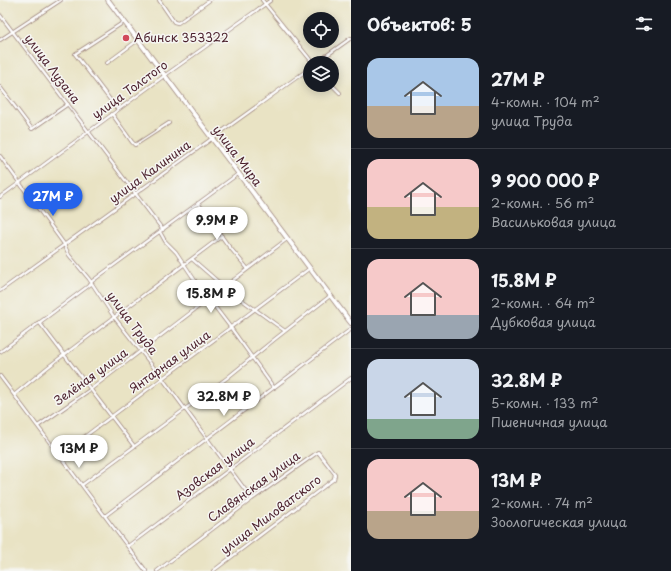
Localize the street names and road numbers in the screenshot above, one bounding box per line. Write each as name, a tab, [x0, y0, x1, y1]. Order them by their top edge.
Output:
street label: улица Лузана	[21, 30, 85, 107]
street label: улица Толстого	[88, 55, 171, 123]
street label: улица Мира	[209, 121, 267, 190]
street label: улица Калинина	[105, 135, 194, 207]
street label: улица Труда	[103, 287, 163, 358]
street label: Янтарная улица	[125, 325, 214, 397]
street label: Зелёная улица	[50, 343, 131, 409]
street label: Азовская улица	[171, 432, 258, 504]
street label: Славянская улица	[203, 446, 304, 526]
street label: улица Миловатского	[216, 470, 325, 558]

